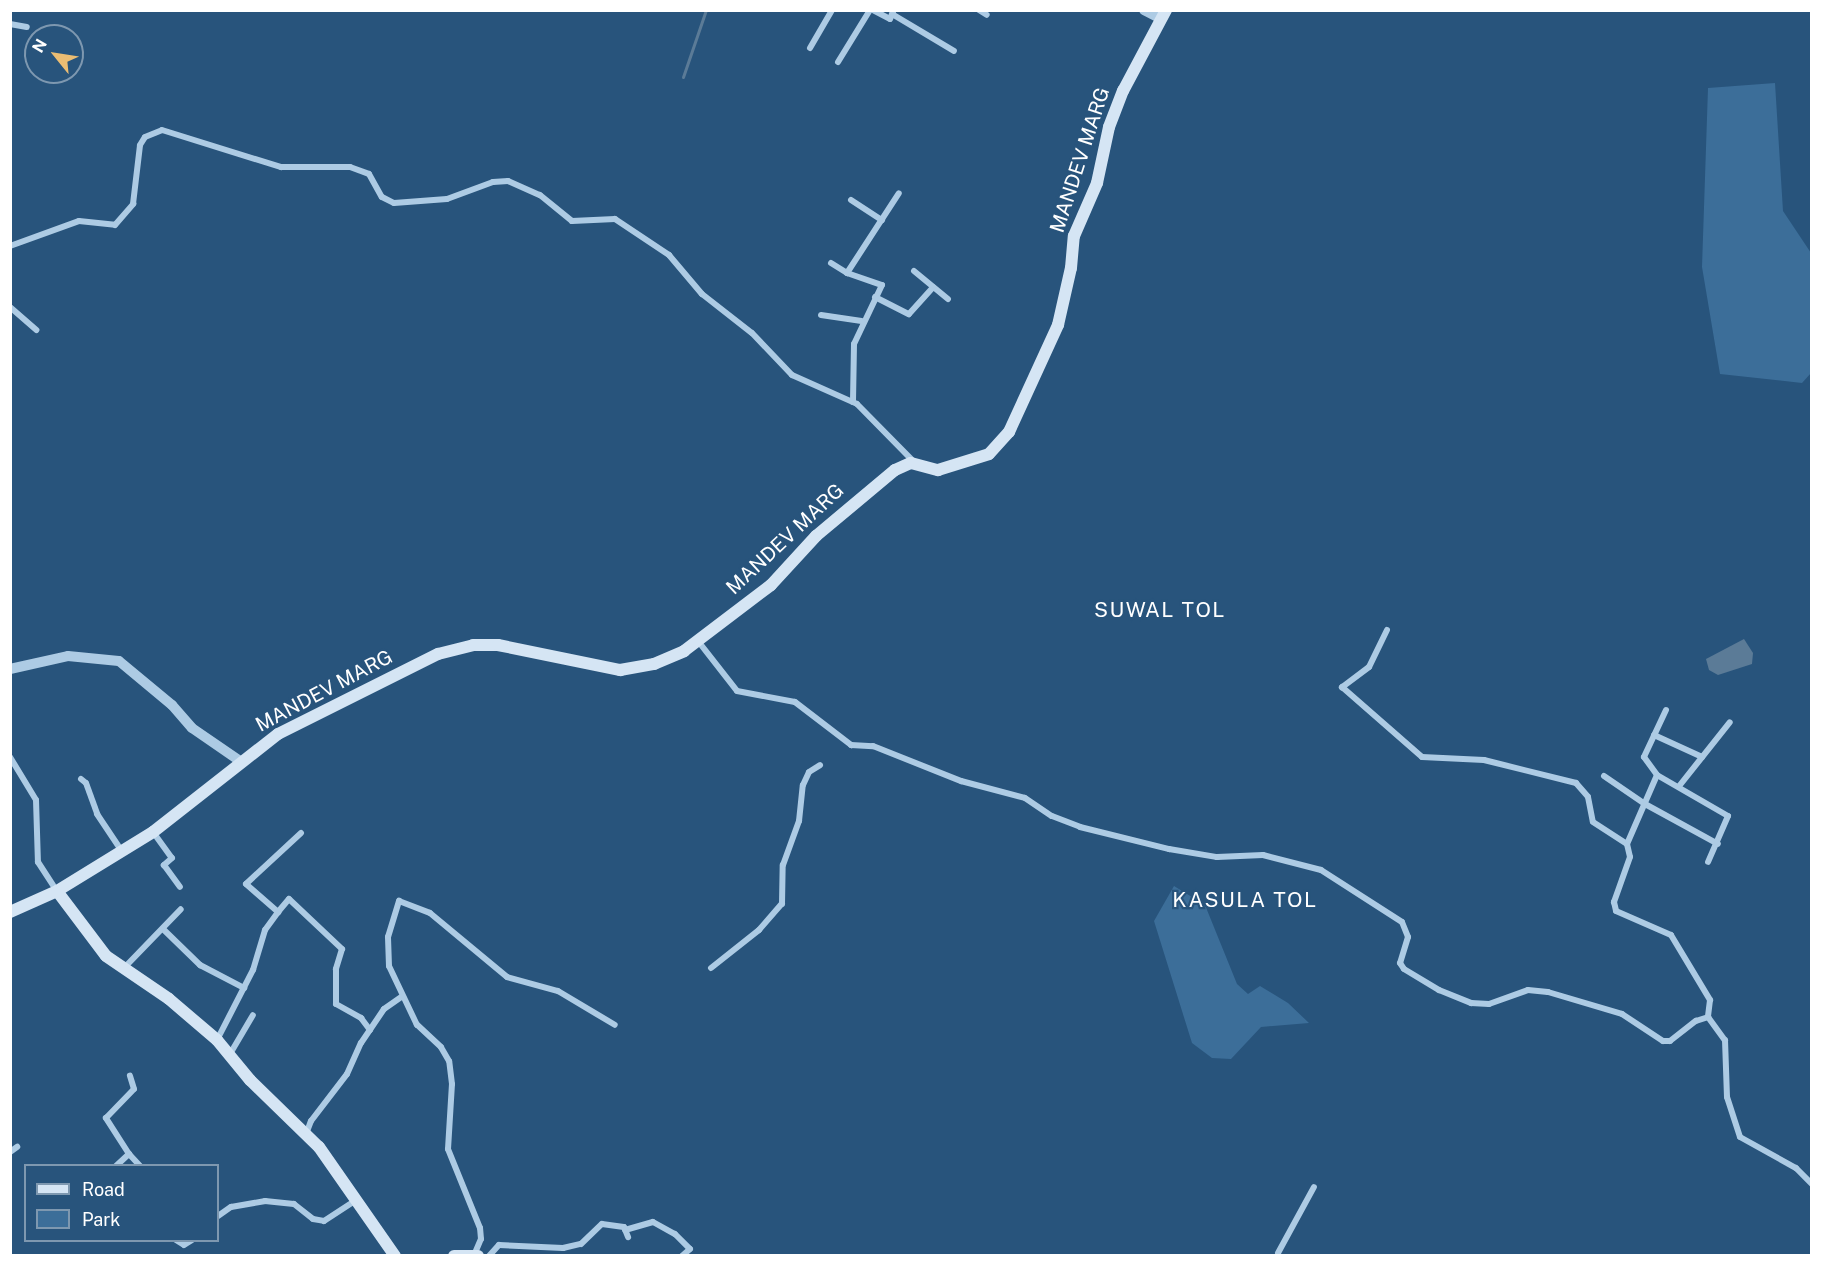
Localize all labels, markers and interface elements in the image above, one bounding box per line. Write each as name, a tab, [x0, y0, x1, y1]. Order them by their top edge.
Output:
north arrow	[24, 24, 84, 84]
text: N	[28, 36, 51, 56]
street label: MANDEV MARG	[1045, 84, 1115, 236]
street label: MANDEV MARG	[721, 479, 849, 599]
district label: SUWAL TOL	[1094, 597, 1226, 623]
street label: MANDEV MARG	[251, 645, 397, 737]
district label: KASULA TOL	[1172, 887, 1318, 913]
legend	[24, 1164, 219, 1242]
text: Road	[82, 1179, 125, 1200]
text: Park	[82, 1209, 120, 1230]

